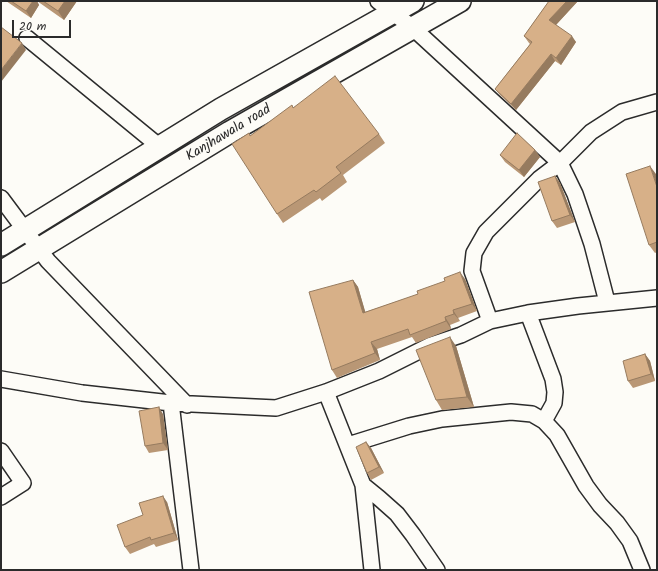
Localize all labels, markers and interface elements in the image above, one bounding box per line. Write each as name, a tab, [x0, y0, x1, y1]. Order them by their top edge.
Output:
scale bar	[14, 12, 73, 38]
text: 20 m	[19, 17, 46, 36]
street label: Kanjhawala road	[184, 102, 274, 166]

